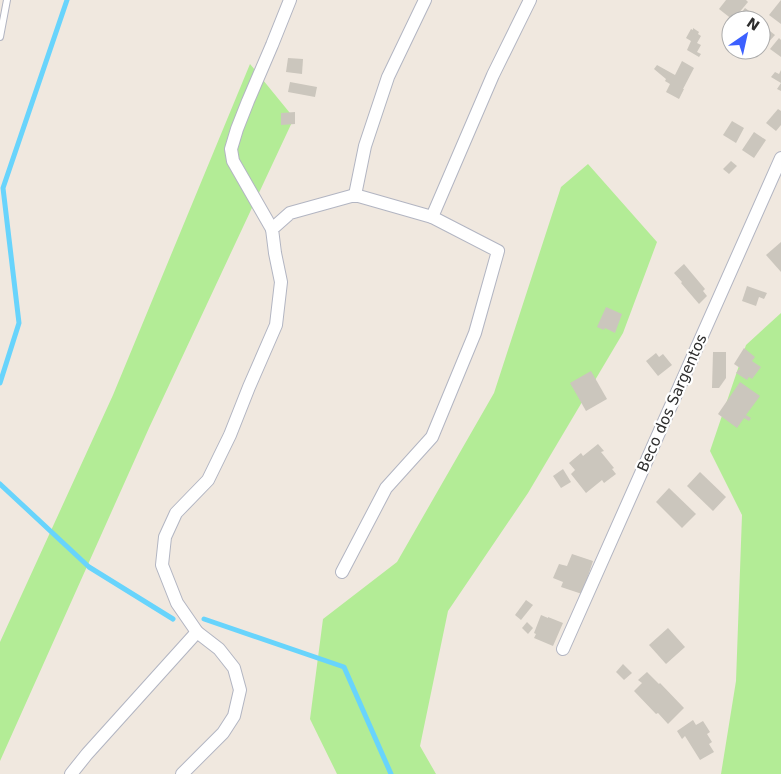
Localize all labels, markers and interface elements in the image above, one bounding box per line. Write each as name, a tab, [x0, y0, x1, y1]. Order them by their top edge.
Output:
north arrow	[721, 10, 771, 60]
text: N	[744, 14, 763, 34]
street label: Beco dos Sargentos	[634, 331, 711, 475]

